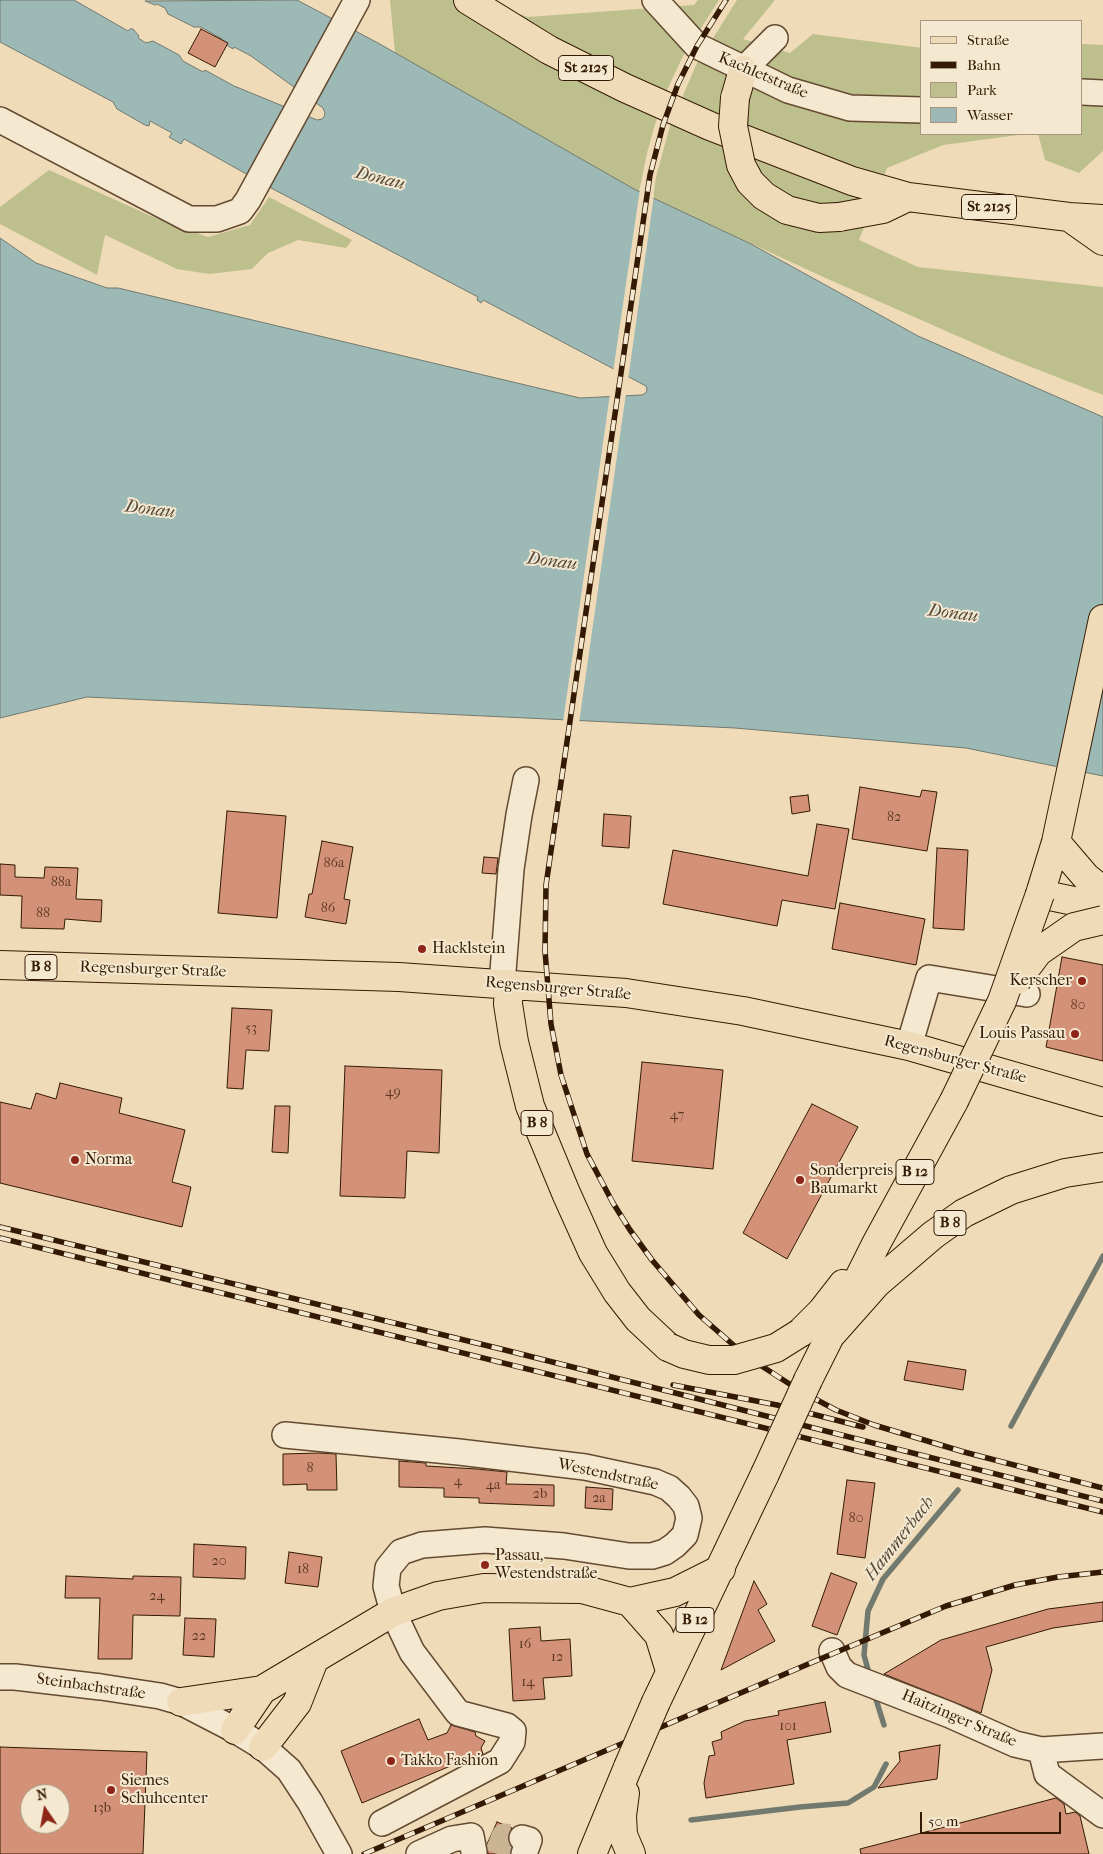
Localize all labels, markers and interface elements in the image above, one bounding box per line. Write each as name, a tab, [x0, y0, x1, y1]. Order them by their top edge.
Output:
legend	[920, 20, 1083, 135]
text: Straße	[967, 31, 1009, 49]
street label: Kachletstraße	[715, 48, 811, 104]
road number: St 2125	[558, 56, 614, 80]
text: Bahn	[967, 56, 1001, 74]
text: Park	[967, 81, 997, 99]
text: Wasser	[967, 106, 1013, 124]
water label: Donau	[353, 162, 407, 196]
road number: St 2125	[962, 194, 1016, 220]
water label: Donau	[124, 496, 176, 524]
water label: Donau	[526, 548, 578, 576]
water label: Donau	[927, 600, 979, 628]
house number: 82	[887, 810, 901, 826]
house number: 86a	[323, 856, 345, 872]
house number: 88a	[51, 875, 71, 891]
house number: 86	[321, 901, 335, 917]
house number: 88	[36, 906, 50, 922]
place label: Hacklstein	[432, 939, 505, 959]
marker: Hacklstein	[416, 943, 428, 955]
road number: B 8	[25, 954, 57, 980]
street label: Regensburger Straße	[79, 958, 227, 982]
place label: Kerscher	[1009, 971, 1072, 991]
street label: Regensburger Straße	[484, 973, 632, 1005]
marker: Kerscher	[1076, 975, 1088, 987]
house number: 80	[1071, 998, 1085, 1014]
house number: 53	[245, 1021, 257, 1037]
place label: Louis Passau	[979, 1024, 1065, 1044]
marker: Louis Passau	[1069, 1028, 1081, 1040]
street label: Regensburger Straße	[882, 1032, 1028, 1088]
house number: 49	[385, 1085, 401, 1101]
house number: 47	[670, 1108, 684, 1124]
road number: B 8	[521, 1110, 553, 1136]
place label: Norma	[85, 1150, 132, 1170]
marker: Norma	[69, 1154, 81, 1166]
road number: B 12	[896, 1160, 934, 1184]
place label: Sonderpreis Baumarkt	[810, 1161, 893, 1199]
marker: Sonderpreis Baumarkt	[794, 1174, 806, 1186]
road number: B 8	[934, 1210, 966, 1236]
street label: Westendstraße	[556, 1455, 660, 1495]
house number: 8	[306, 1461, 314, 1477]
house number: 4	[454, 1474, 462, 1490]
house number: 4a	[486, 1478, 500, 1494]
house number: 2b	[533, 1487, 547, 1503]
house number: 2a	[592, 1491, 606, 1507]
water label: Hammerbach	[860, 1493, 940, 1585]
house number: 80	[849, 1511, 863, 1527]
place label: Passau, Westendstraße	[495, 1546, 598, 1584]
house number: 20	[212, 1554, 226, 1570]
marker: Passau, Westendstraße	[479, 1559, 491, 1571]
house number: 18	[297, 1562, 309, 1578]
house number: 24	[149, 1589, 165, 1605]
road number: B 12	[676, 1608, 714, 1632]
house number: 22	[192, 1629, 206, 1645]
house number: 16	[519, 1637, 531, 1653]
house number: 12	[551, 1650, 563, 1666]
street label: Steinbachstraße	[35, 1670, 147, 1704]
house number: 14	[521, 1675, 535, 1691]
street label: Haitzinger Straße	[899, 1686, 1019, 1752]
house number: 101	[779, 1719, 797, 1735]
place label: Takko Fashion	[401, 1751, 498, 1771]
marker: Takko Fashion	[385, 1755, 397, 1767]
place label: Siemes Schuhcenter	[121, 1771, 208, 1809]
north arrow	[20, 1784, 70, 1834]
marker: Siemes Schuhcenter	[105, 1784, 117, 1796]
text: N	[35, 1785, 49, 1804]
house number: 13b	[93, 1801, 111, 1817]
scale bar	[923, 1802, 1064, 1834]
text: 50 m	[928, 1812, 958, 1830]

